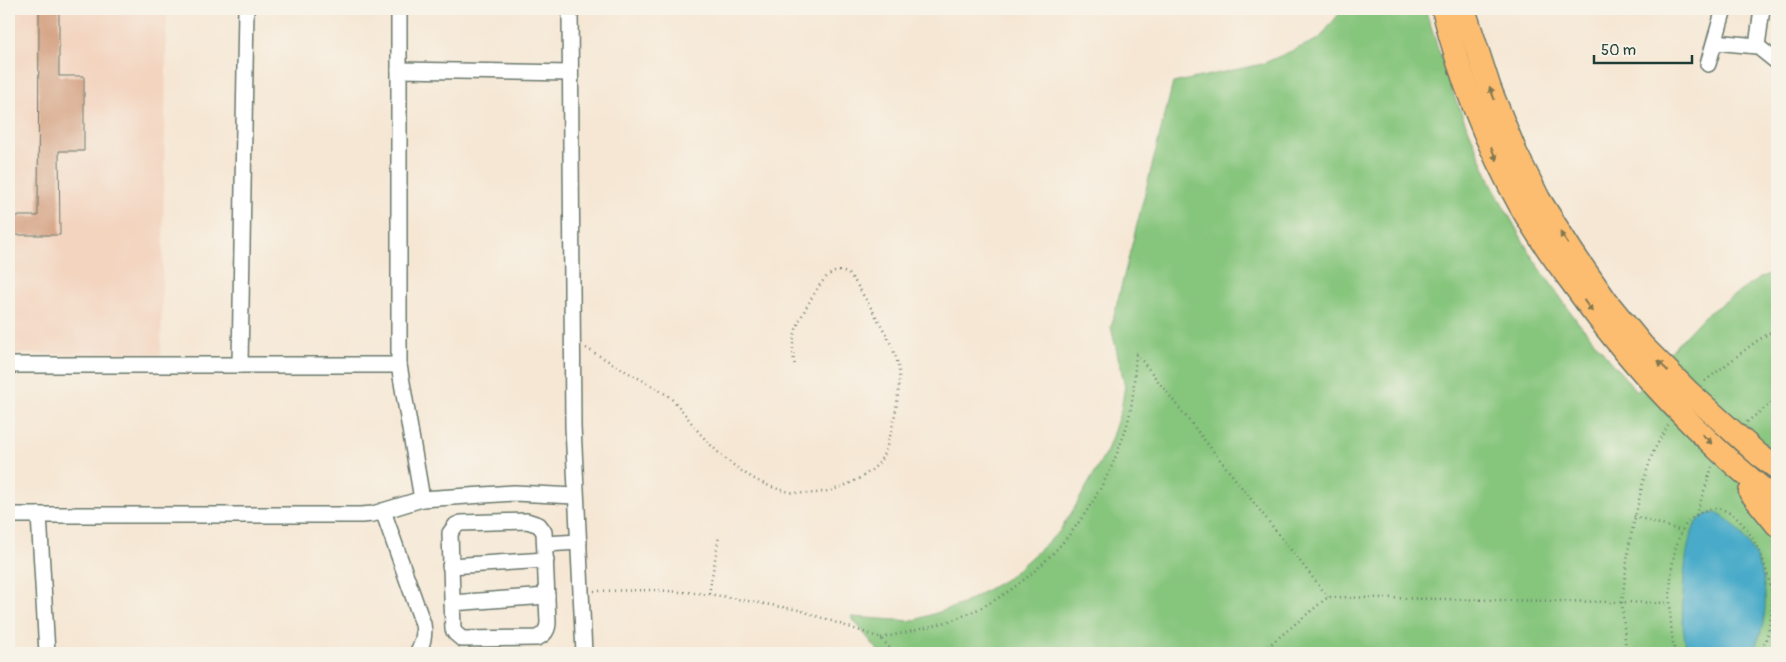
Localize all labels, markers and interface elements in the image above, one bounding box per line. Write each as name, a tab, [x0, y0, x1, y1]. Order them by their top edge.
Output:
scale bar	[1594, 32, 1691, 64]
text: 50 m	[1601, 41, 1636, 60]
one-way arrow	[1488, 85, 1495, 100]
one-way arrow	[1490, 147, 1498, 161]
one-way arrow	[1559, 231, 1568, 244]
one-way arrow	[1583, 300, 1593, 313]
one-way arrow	[1657, 360, 1669, 372]
one-way arrow	[1701, 433, 1713, 445]

